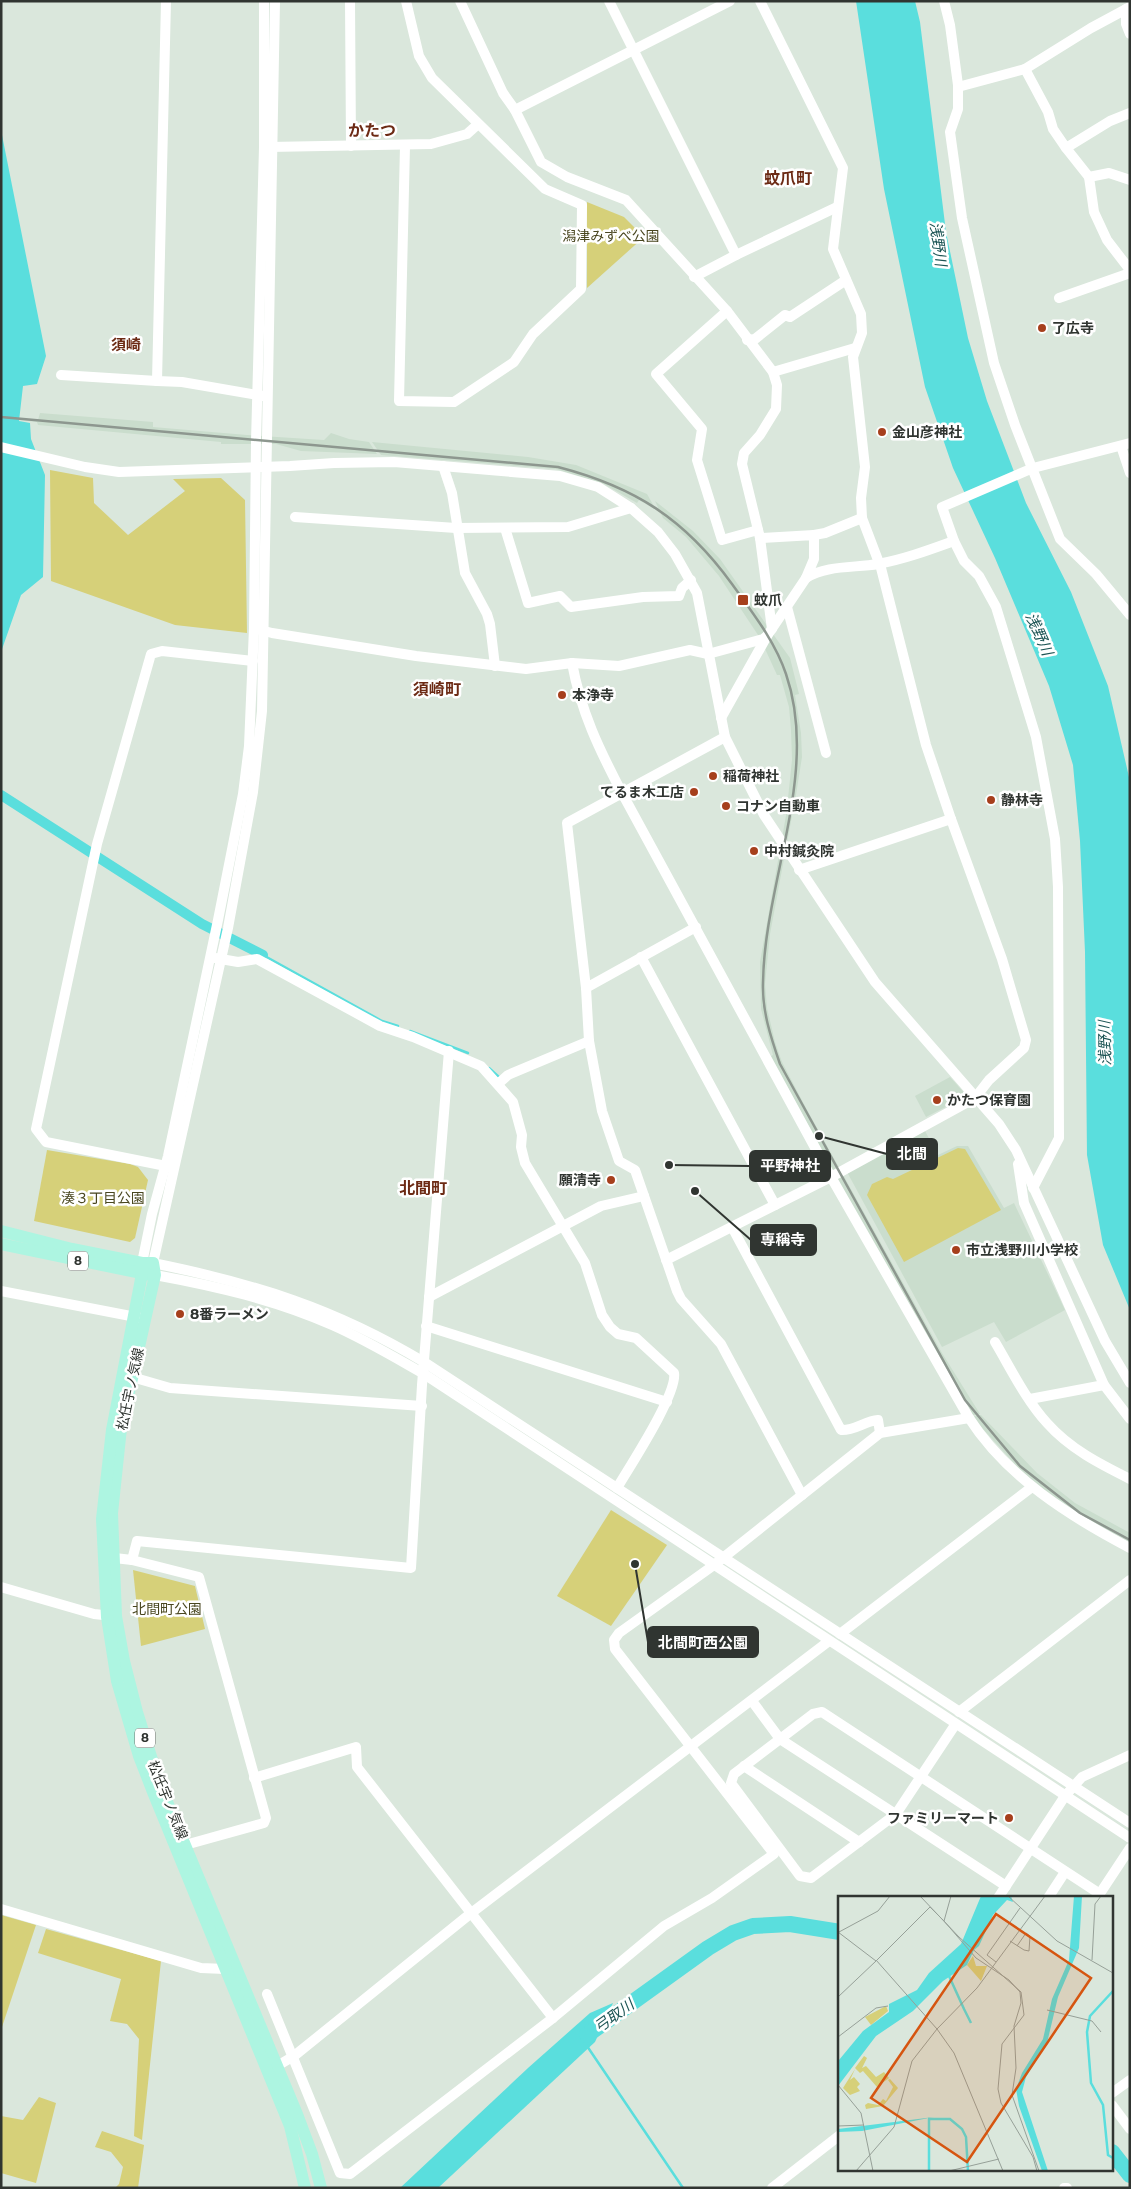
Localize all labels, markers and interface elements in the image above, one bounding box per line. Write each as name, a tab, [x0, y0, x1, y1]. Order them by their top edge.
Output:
district label: かたつ	[348, 121, 396, 140]
district label: 蚊爪町	[764, 169, 812, 188]
water label: 浅野川	[926, 220, 951, 270]
park label: 潟津みずべ公園	[562, 227, 660, 245]
place label: 了広寺	[1052, 319, 1094, 337]
marker: 了広寺	[1036, 322, 1048, 334]
district label: 須崎	[111, 335, 141, 354]
place label: 金山彦神社	[892, 423, 962, 441]
marker: 金山彦神社	[876, 426, 888, 438]
place label: 蚊爪	[754, 591, 782, 609]
marker: 蚊爪	[736, 593, 750, 607]
water label: 浅野川	[1022, 609, 1058, 660]
district label: 須崎町	[413, 680, 461, 699]
place label: 本浄寺	[572, 686, 614, 704]
marker: 本浄寺	[556, 689, 568, 701]
place label: 稲荷神社	[723, 767, 779, 785]
marker: 稲荷神社	[707, 770, 719, 782]
place label: てるま木工店	[600, 783, 684, 801]
marker: てるま木工店	[688, 786, 700, 798]
place label: 静林寺	[1001, 791, 1043, 809]
marker: 静林寺	[985, 794, 997, 806]
place label: コナン自動車	[736, 797, 820, 815]
marker: コナン自動車	[720, 800, 732, 812]
place label: 中村鍼灸院	[764, 842, 834, 860]
marker: 中村鍼灸院	[748, 845, 760, 857]
water label: 浅野川	[1095, 1018, 1114, 1066]
place label: かたつ保育園	[947, 1091, 1031, 1109]
marker: かたつ保育園	[931, 1094, 943, 1106]
callout: 北間	[887, 1139, 937, 1169]
text: 北間	[897, 1144, 927, 1163]
callout: 平野神社	[750, 1151, 830, 1181]
text: 平野神社	[760, 1156, 820, 1175]
place label: 願清寺	[559, 1171, 601, 1189]
marker: 願清寺	[605, 1174, 617, 1186]
district label: 北間町	[399, 1179, 447, 1198]
park label: 湊３丁目公園	[61, 1189, 145, 1207]
callout: 専稱寺	[751, 1225, 816, 1255]
text: 専稱寺	[760, 1230, 806, 1249]
place label: 市立浅野川小学校	[966, 1241, 1078, 1259]
marker: 市立浅野川小学校	[950, 1244, 962, 1256]
road number: 8	[68, 1252, 88, 1270]
place label: 8番ラーメン	[190, 1305, 269, 1323]
marker: 8番ラーメン	[174, 1308, 186, 1320]
street label: 松任宇ノ気線	[112, 1346, 148, 1432]
park label: 北間町公園	[132, 1600, 202, 1618]
callout: 北間町西公園	[648, 1627, 758, 1657]
text: 北間町西公園	[658, 1633, 748, 1652]
road number: 8	[135, 1729, 155, 1748]
street label: 松任宇ノ気線	[144, 1758, 192, 1842]
place label: ファミリーマート	[887, 1809, 999, 1827]
marker: ファミリーマート	[1003, 1812, 1015, 1824]
inset map	[838, 1896, 1114, 2172]
water label: 弓取川	[590, 1994, 639, 2037]

